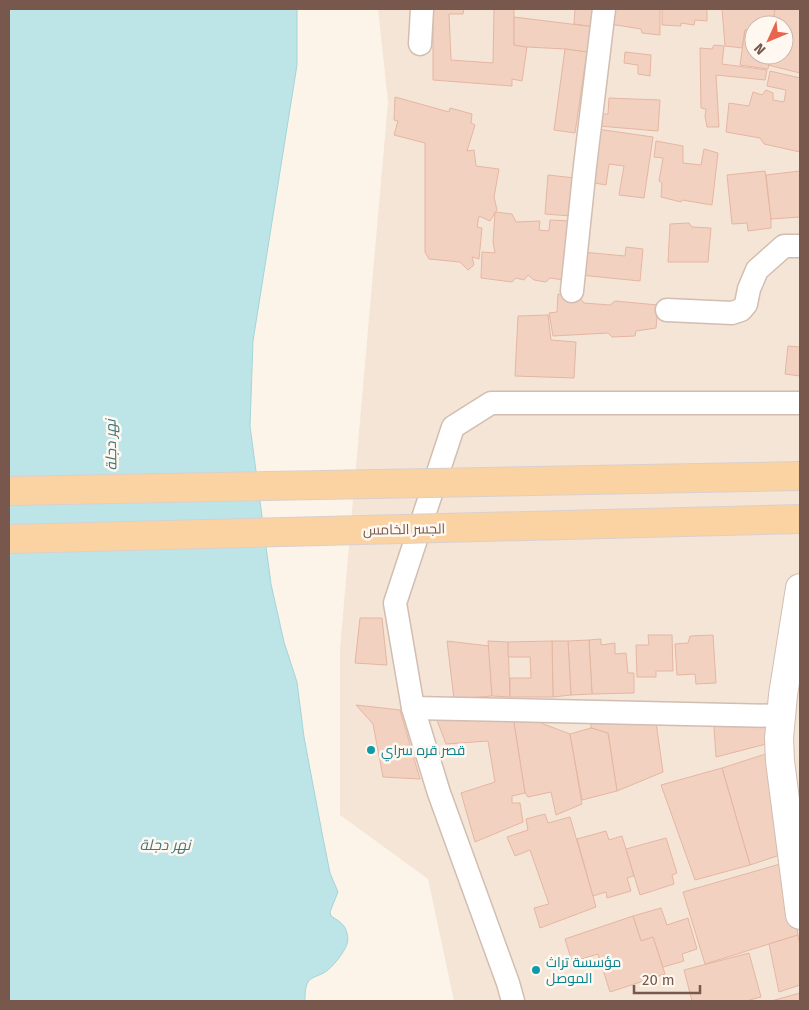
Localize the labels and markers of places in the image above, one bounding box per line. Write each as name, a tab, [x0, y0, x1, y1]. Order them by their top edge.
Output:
place label: قصر قره سراي	[381, 742, 465, 762]
marker: قصر قره سراي	[365, 744, 377, 756]
place label: مؤسسة تراث الموصل	[546, 954, 621, 987]
marker: مؤسسة تراث الموصل	[530, 964, 542, 976]

